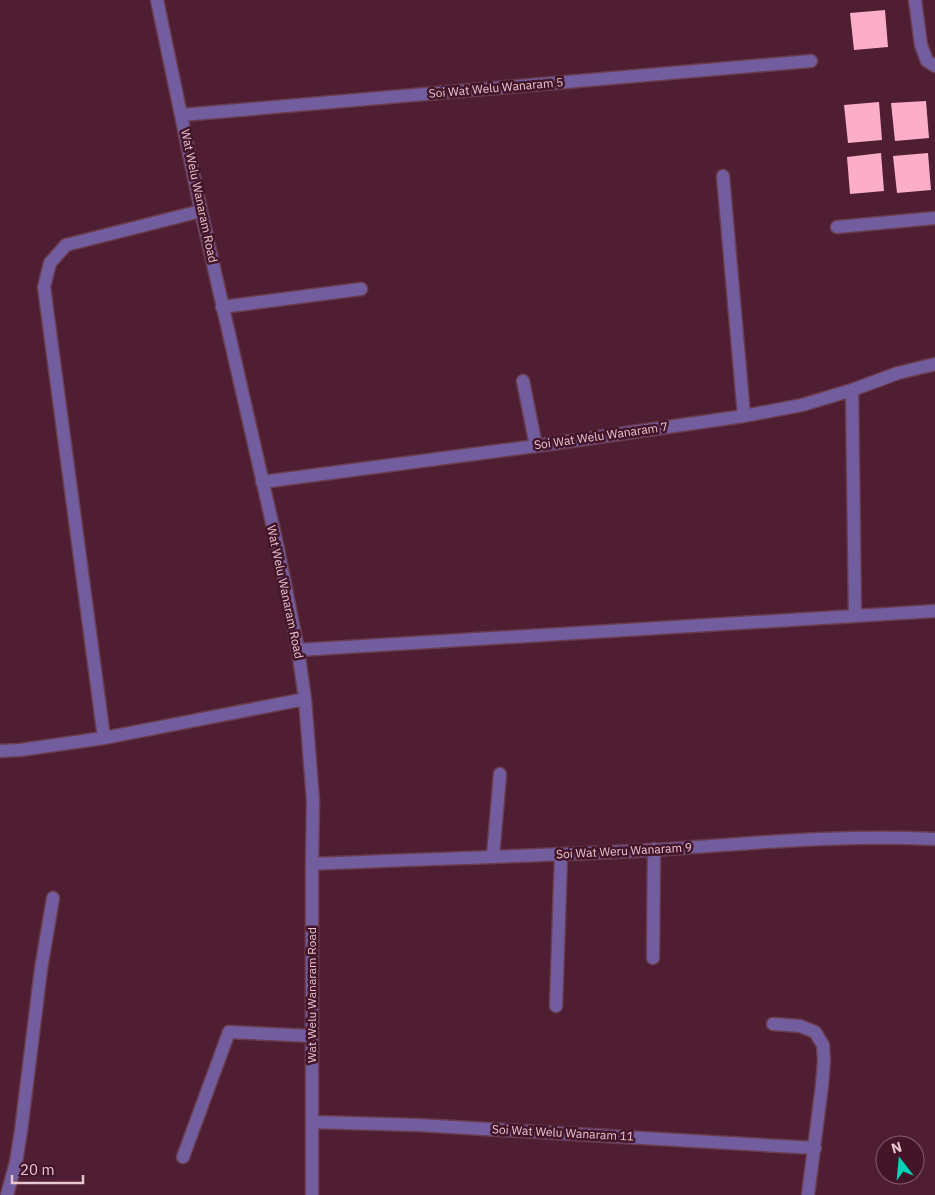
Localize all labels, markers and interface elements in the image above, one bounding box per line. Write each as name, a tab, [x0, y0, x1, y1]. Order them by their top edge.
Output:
street label: Soi Wat Welu Wanaram 5	[428, 74, 564, 101]
street label: Wat Welu Wanaram Road	[178, 128, 221, 264]
street label: Soi Wat Welu Wanaram 7	[533, 419, 669, 452]
street label: Wat Welu Wanaram Road	[264, 524, 307, 660]
street label: Soi Wat Weru Wanaram 9	[556, 839, 692, 862]
street label: Wat Welu Wanaram Road	[304, 927, 319, 1063]
street label: Soi Wat Welu Wanaram 11	[492, 1121, 634, 1144]
north arrow	[875, 1135, 925, 1185]
text: N	[889, 1137, 904, 1158]
scale bar	[12, 1152, 84, 1184]
text: 20 m	[20, 1160, 55, 1179]

